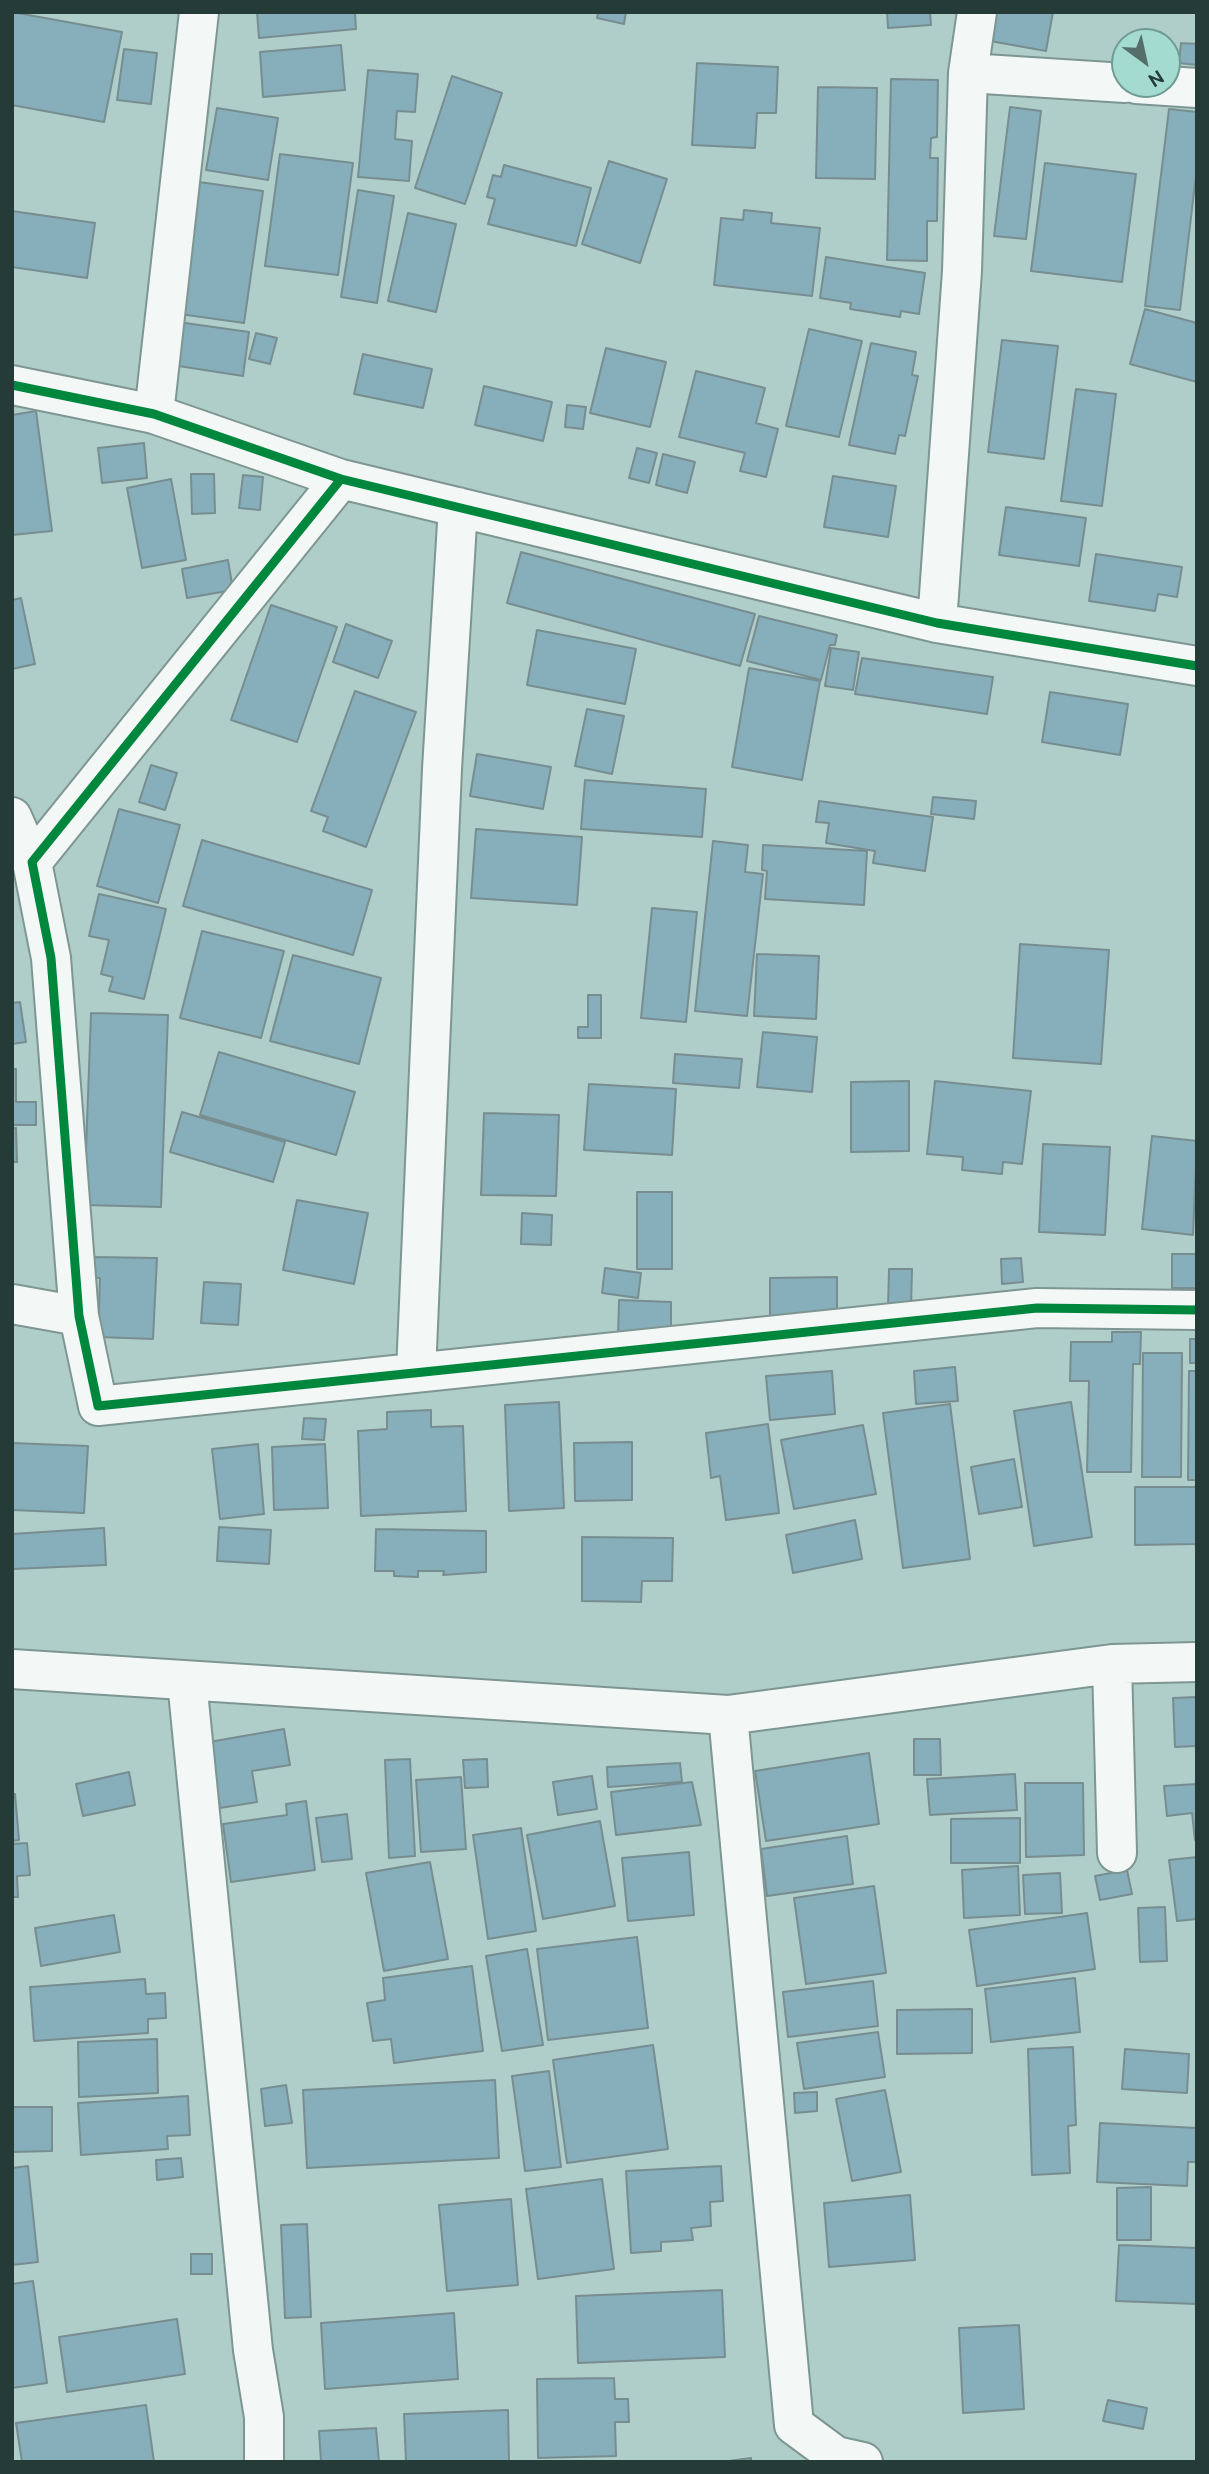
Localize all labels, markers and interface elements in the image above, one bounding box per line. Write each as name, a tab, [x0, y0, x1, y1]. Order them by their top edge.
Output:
north arrow	[1111, 28, 1181, 98]
text: N	[1144, 66, 1168, 92]

